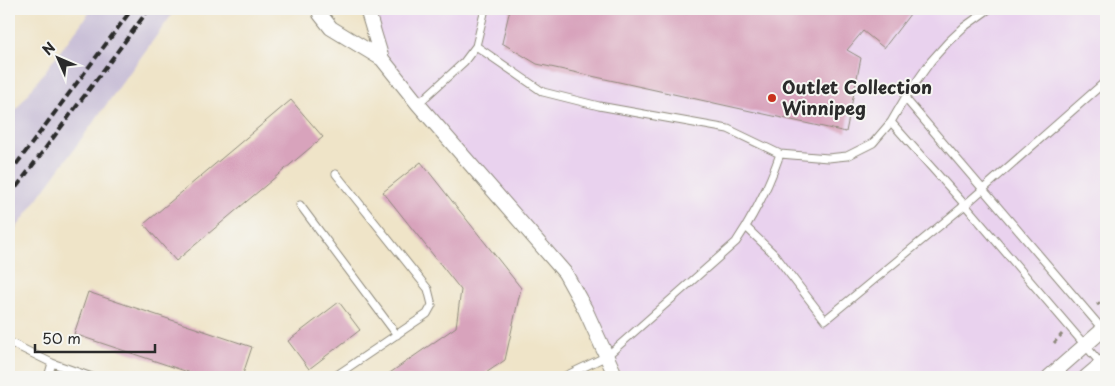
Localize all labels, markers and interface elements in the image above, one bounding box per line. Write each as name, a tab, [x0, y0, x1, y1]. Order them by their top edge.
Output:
north arrow	[32, 32, 82, 82]
text: N	[37, 37, 60, 60]
place label: Outlet Collection Winnipeg	[782, 73, 932, 121]
marker: Outlet Collection Winnipeg	[766, 92, 778, 104]
scale bar	[35, 321, 155, 353]
text: 50 m	[42, 326, 81, 349]

